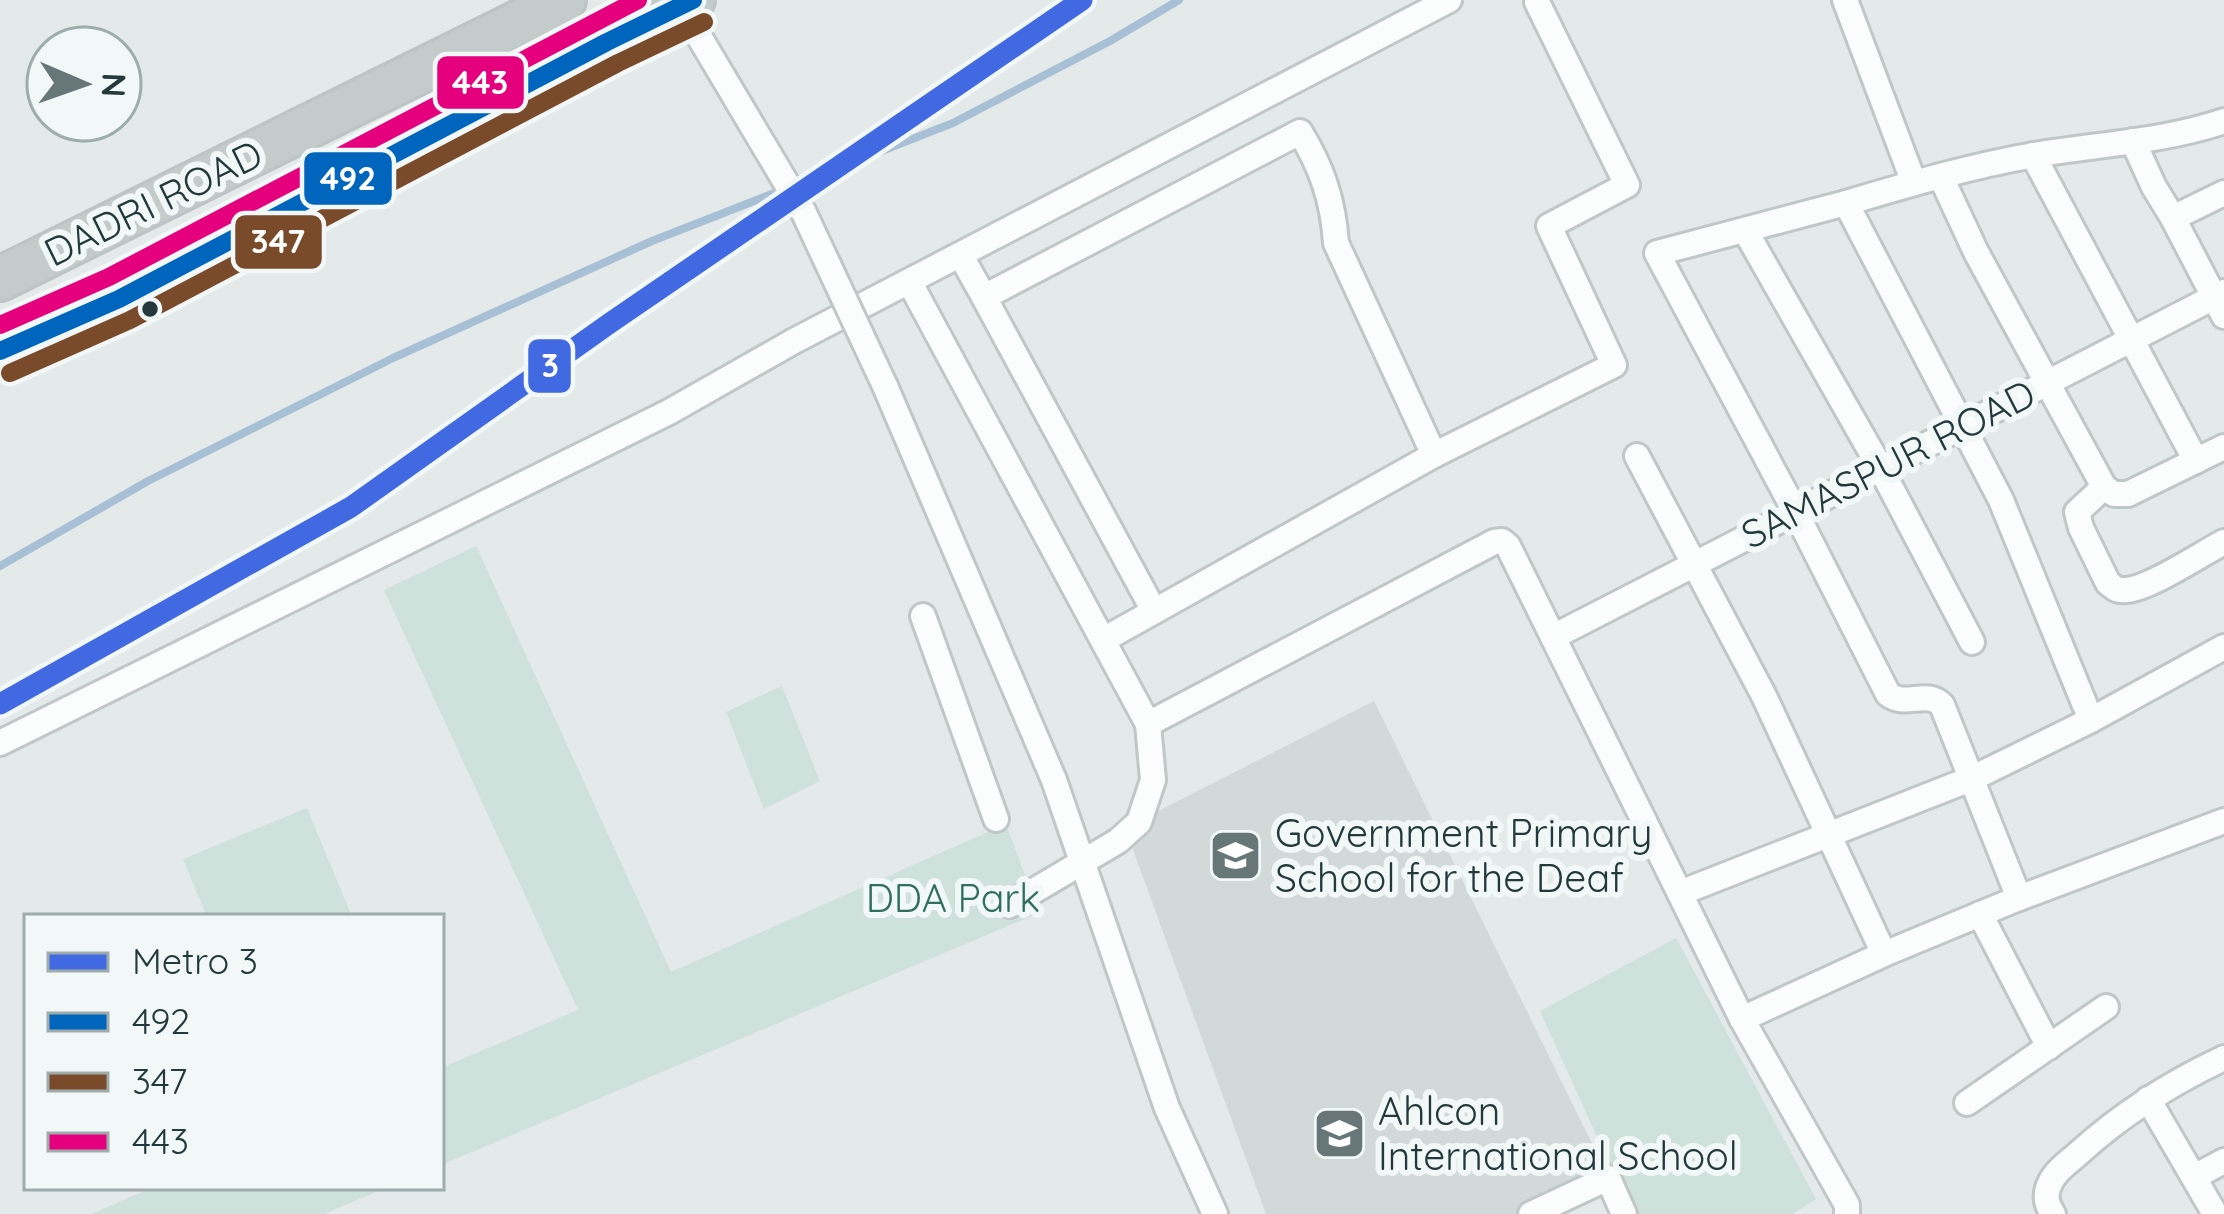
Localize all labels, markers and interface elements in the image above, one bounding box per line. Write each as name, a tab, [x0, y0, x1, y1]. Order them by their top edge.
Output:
north arrow	[24, 24, 144, 144]
line badge: 443	[435, 54, 526, 111]
text: 443	[452, 61, 508, 102]
text: N	[94, 72, 135, 98]
street label: DADRI ROAD	[36, 129, 270, 276]
line badge: 492	[302, 150, 394, 207]
text: 492	[320, 157, 376, 198]
line badge: 347	[233, 213, 324, 271]
text: 347	[251, 220, 305, 261]
unlabelled marker	[139, 298, 161, 320]
line badge: 3	[526, 337, 573, 395]
text: 3	[541, 344, 559, 385]
street label: SAMASPUR ROAD	[1733, 368, 2043, 559]
place label: Government Primary School for the Deaf	[1275, 808, 1652, 902]
school or university icon: Government Primary School for the Deaf	[1208, 827, 1264, 883]
park label: DDA Park	[866, 873, 1040, 922]
legend	[24, 914, 444, 1190]
text: Metro 3	[132, 938, 258, 983]
text: 492	[132, 998, 190, 1043]
text: 347	[132, 1058, 187, 1103]
place label: Ahlcon International School	[1378, 1086, 1738, 1180]
school or university icon: Ahlcon International School	[1311, 1105, 1367, 1161]
text: 443	[132, 1118, 189, 1163]

